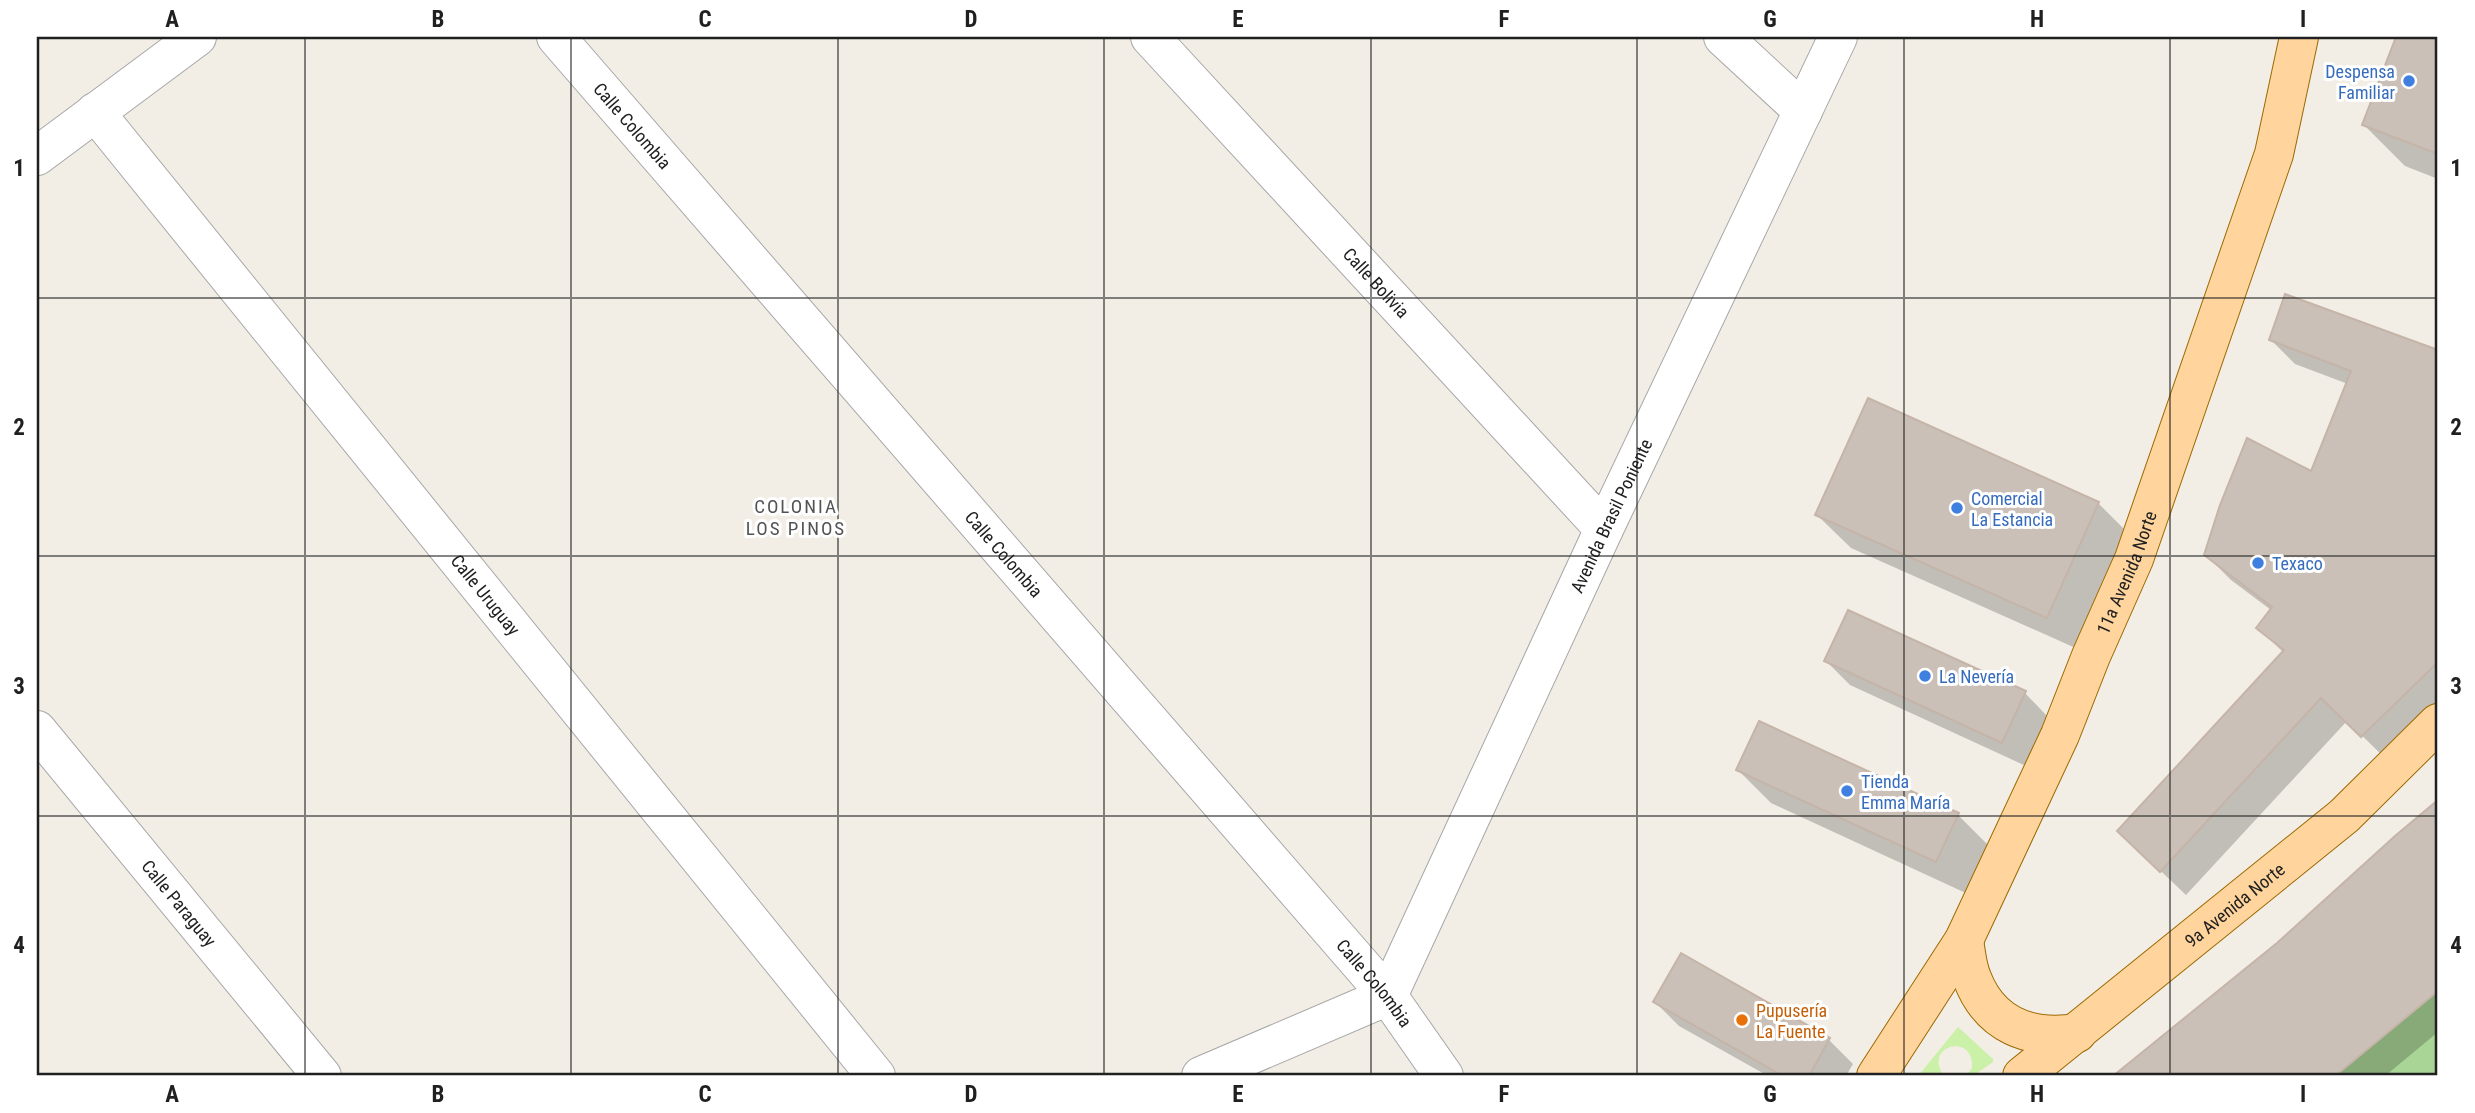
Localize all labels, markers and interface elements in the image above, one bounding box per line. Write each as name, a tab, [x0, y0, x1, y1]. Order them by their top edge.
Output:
text: A	[165, 6, 179, 33]
text: B	[432, 6, 444, 33]
text: C	[698, 6, 712, 33]
text: D	[965, 6, 978, 33]
text: E	[1232, 6, 1244, 33]
text: F	[1499, 6, 1510, 33]
text: G	[1763, 6, 1777, 33]
text: H	[2030, 6, 2044, 33]
text: I	[2300, 6, 2306, 33]
place label: Despensa Familiar	[2325, 61, 2396, 103]
marker: Despensa Familiar	[2401, 73, 2417, 89]
street label: Calle Colombia	[590, 78, 676, 173]
text: 1	[13, 155, 25, 182]
text: 1	[2450, 155, 2462, 182]
street label: Calle Bolivia	[1339, 243, 1414, 322]
text: 2	[13, 414, 25, 441]
text: 2	[2450, 414, 2462, 441]
street label: Avenida Brasil Poniente	[1566, 435, 1656, 596]
place label: Comercial La Estancia	[1971, 488, 2053, 530]
district label: COLONIA LOS PINOS	[746, 495, 846, 540]
marker: Comercial La Estancia	[1949, 500, 1965, 516]
street label: Calle Colombia	[961, 506, 1047, 601]
street label: 11a Avenida Norte	[2092, 508, 2160, 637]
street label: Calle Uruguay	[447, 550, 525, 639]
place label: Texaco	[2272, 553, 2323, 574]
marker: Texaco	[2250, 555, 2266, 571]
place label: La Nevería	[1939, 666, 2014, 687]
marker: La Nevería	[1917, 668, 1933, 684]
text: 3	[13, 673, 25, 700]
text: 3	[2450, 673, 2462, 700]
place label: Tienda Emma María	[1861, 771, 1950, 813]
marker: Tienda Emma María	[1839, 783, 1855, 799]
street label: Calle Paraguay	[138, 855, 221, 951]
street label: 9a Avenida Norte	[2180, 858, 2289, 951]
text: 4	[13, 932, 25, 959]
text: 4	[2450, 932, 2462, 959]
street label: Calle Colombia	[1333, 935, 1417, 1031]
place label: Pupusería La Fuente	[1756, 1000, 1827, 1042]
marker: Pupusería La Fuente	[1734, 1012, 1750, 1028]
text: A	[165, 1081, 179, 1108]
text: B	[432, 1081, 444, 1108]
text: C	[698, 1081, 712, 1108]
text: D	[965, 1081, 978, 1108]
text: E	[1232, 1081, 1244, 1108]
text: F	[1499, 1081, 1510, 1108]
text: G	[1763, 1081, 1777, 1108]
text: H	[2030, 1081, 2044, 1108]
text: I	[2300, 1081, 2306, 1108]

